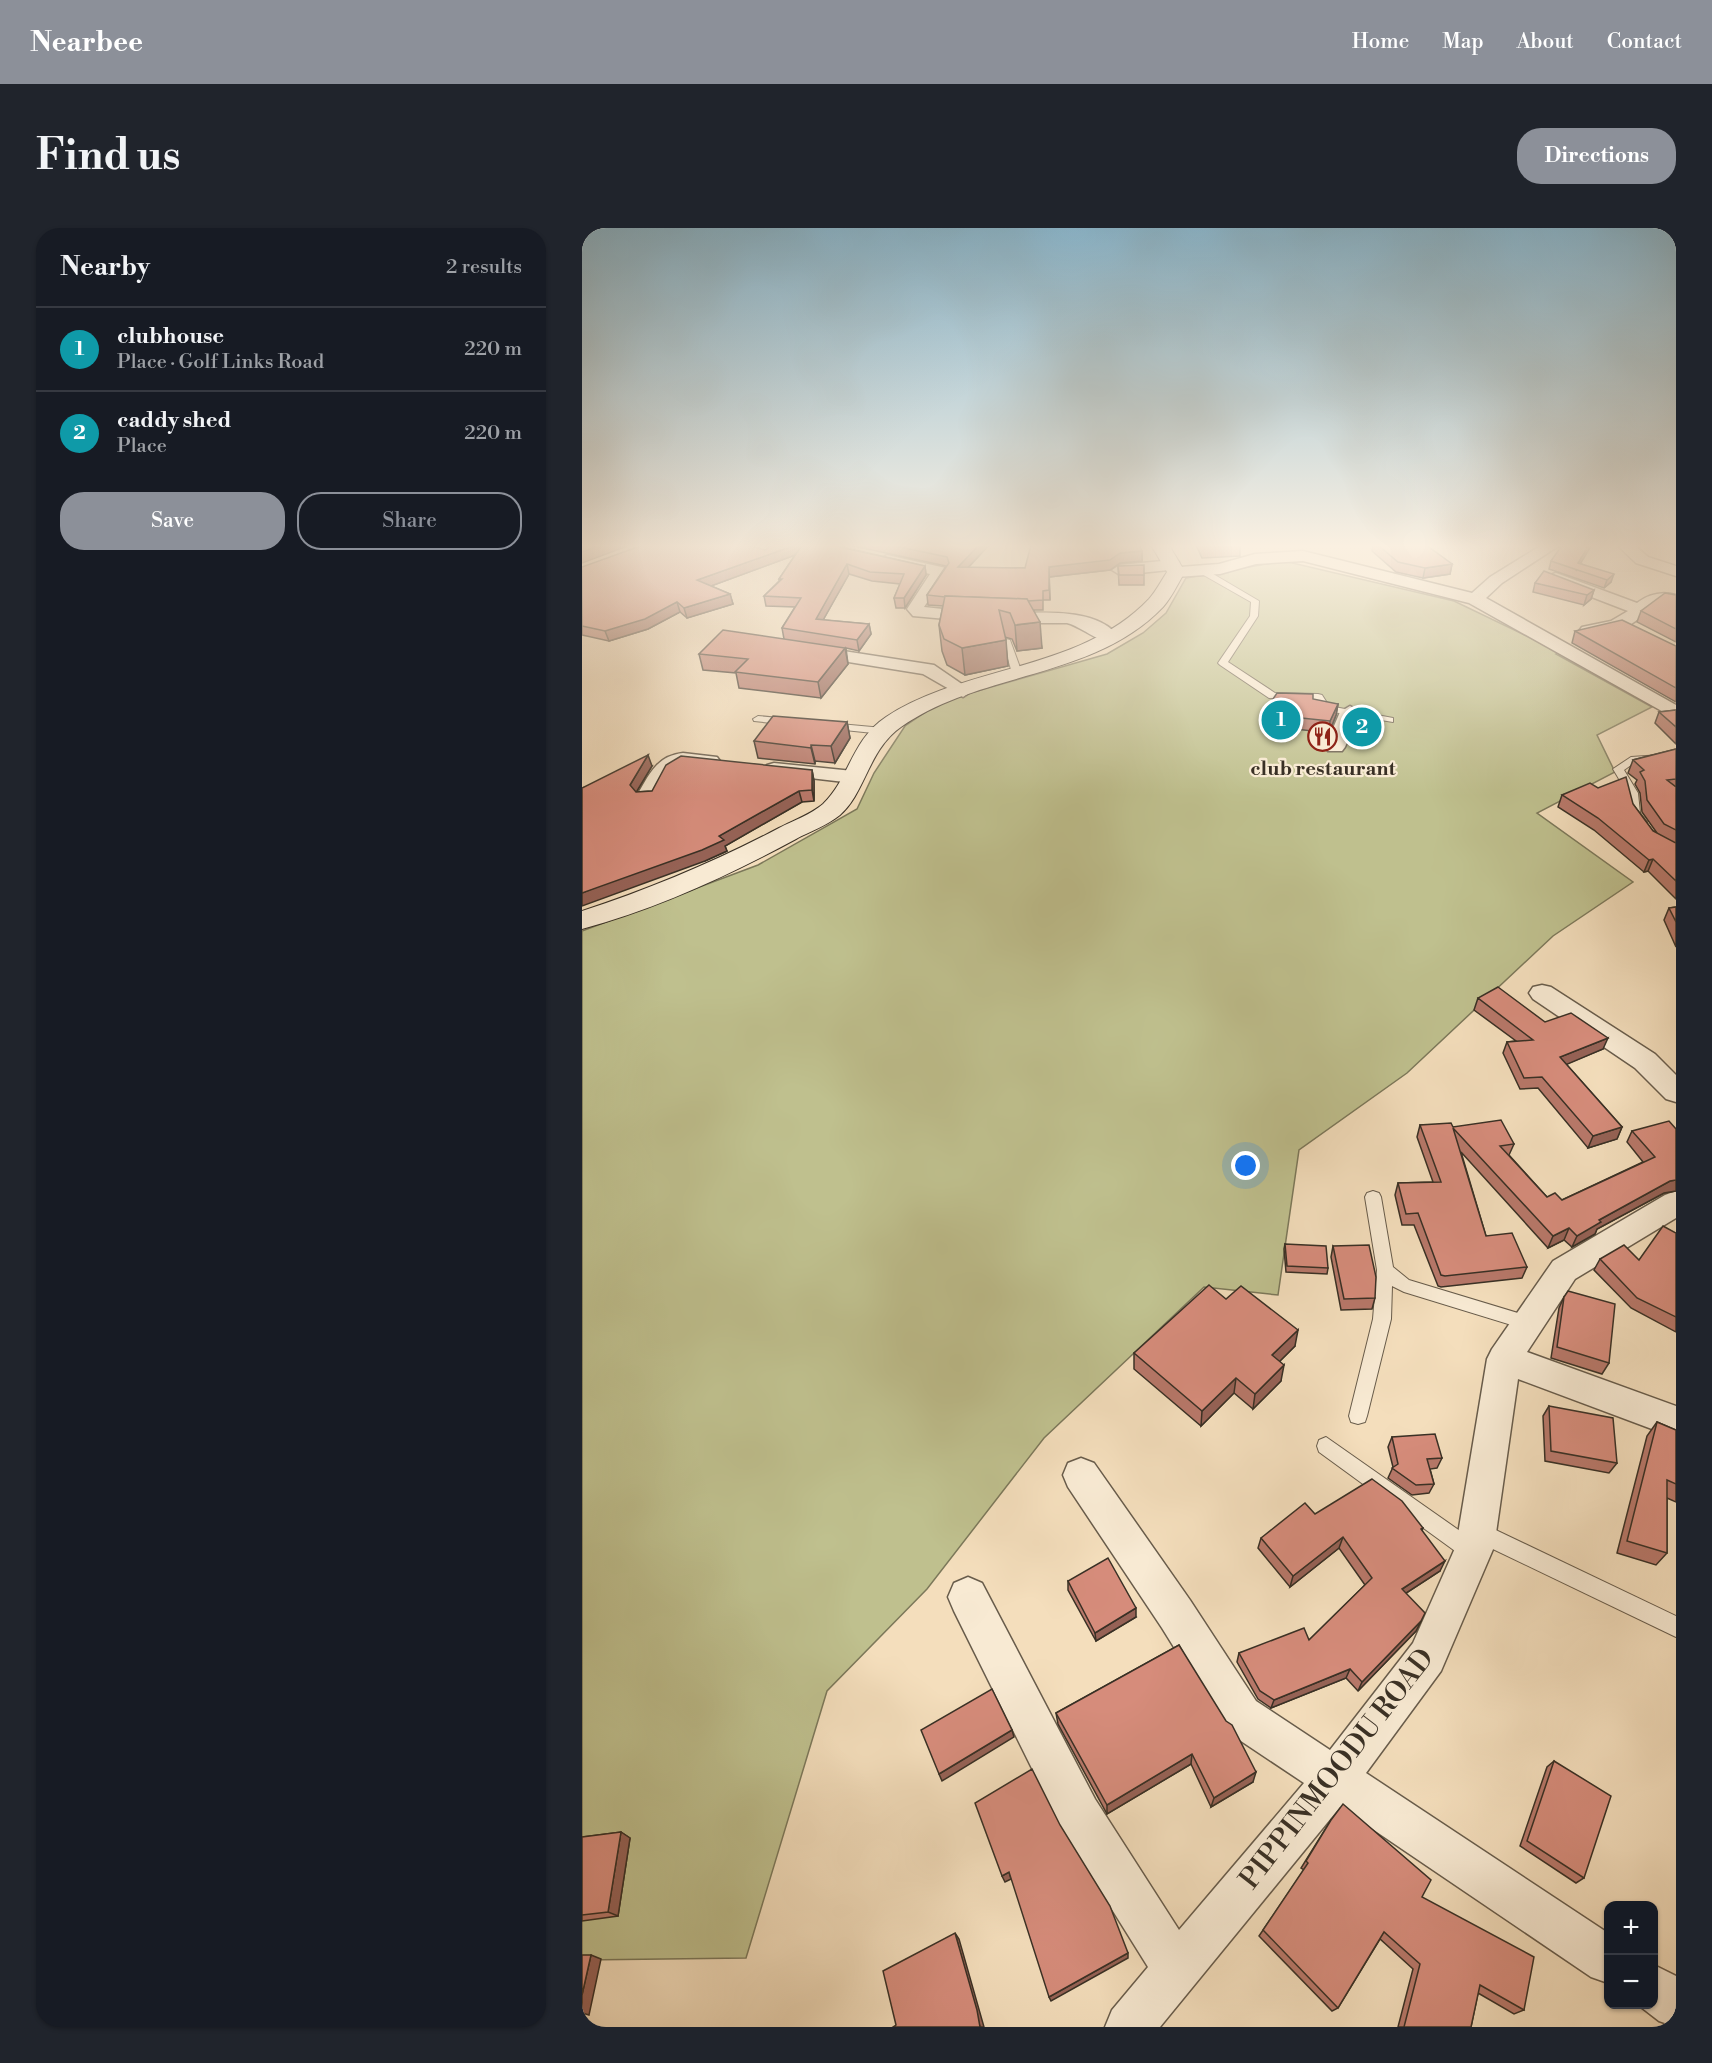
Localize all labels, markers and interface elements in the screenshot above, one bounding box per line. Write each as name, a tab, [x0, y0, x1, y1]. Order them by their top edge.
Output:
text: Nearbee	[30, 25, 143, 60]
text: Home	[1352, 29, 1409, 55]
text: Map	[1442, 29, 1484, 55]
text: About	[1517, 29, 1574, 55]
text: Contact	[1607, 29, 1682, 55]
button: Directions	[1517, 128, 1676, 184]
text: Find us	[36, 130, 180, 183]
text: Nearby	[60, 251, 150, 283]
text: 2 results	[446, 255, 522, 280]
text: clubhouse	[117, 323, 224, 350]
text: 1	[75, 337, 84, 362]
text: 220 m	[464, 337, 522, 362]
text: Place · Golf Links Road	[117, 350, 324, 375]
text: caddy shed	[117, 407, 231, 434]
text: 2	[73, 421, 86, 446]
text: 220 m	[464, 421, 522, 446]
text: Place	[117, 434, 167, 459]
button: Save	[60, 492, 285, 550]
button: Share	[297, 492, 522, 550]
pin: 1	[1262, 698, 1300, 742]
pin: 2	[1342, 704, 1382, 750]
restaurant icon: club restaurant	[1307, 721, 1339, 753]
place label: club restaurant	[1250, 757, 1397, 782]
your location	[1231, 1151, 1260, 1180]
street label: PIPPINMOODU ROAD	[1232, 1642, 1442, 1896]
map controls	[1604, 1901, 1658, 2009]
button: +	[1604, 1901, 1658, 1955]
button: −	[1604, 1955, 1658, 2009]

